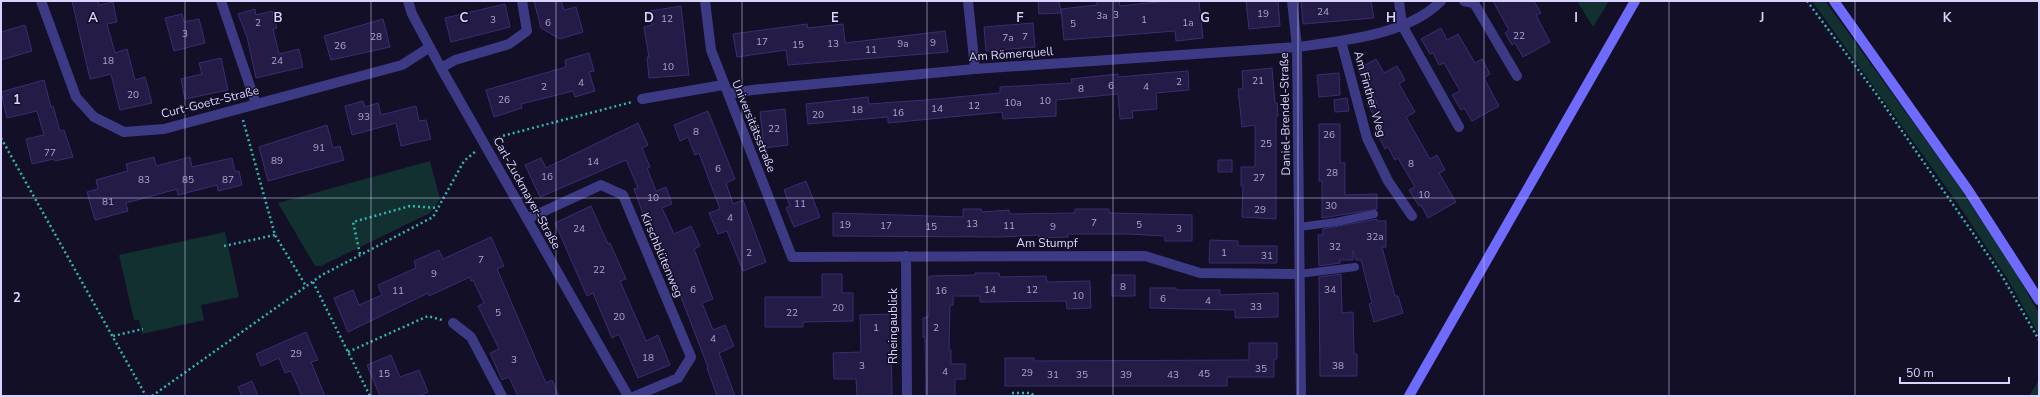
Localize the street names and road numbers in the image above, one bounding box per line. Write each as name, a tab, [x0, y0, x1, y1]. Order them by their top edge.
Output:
street label: Am Römerquell	[968, 43, 1054, 65]
street label: Am Finther Weg	[1350, 49, 1390, 139]
street label: Daniel-Brendel-Straße	[1276, 52, 1294, 176]
street label: Universitätsstraße	[728, 77, 780, 175]
street label: Curt-Goetz-Straße	[159, 82, 261, 122]
street label: Carl-Zuckmayer-Straße	[489, 134, 565, 252]
street label: Kirschblütenweg	[637, 210, 687, 300]
street label: Am Stumpf	[1016, 235, 1079, 251]
street label: Rheingaublick	[885, 287, 901, 364]

